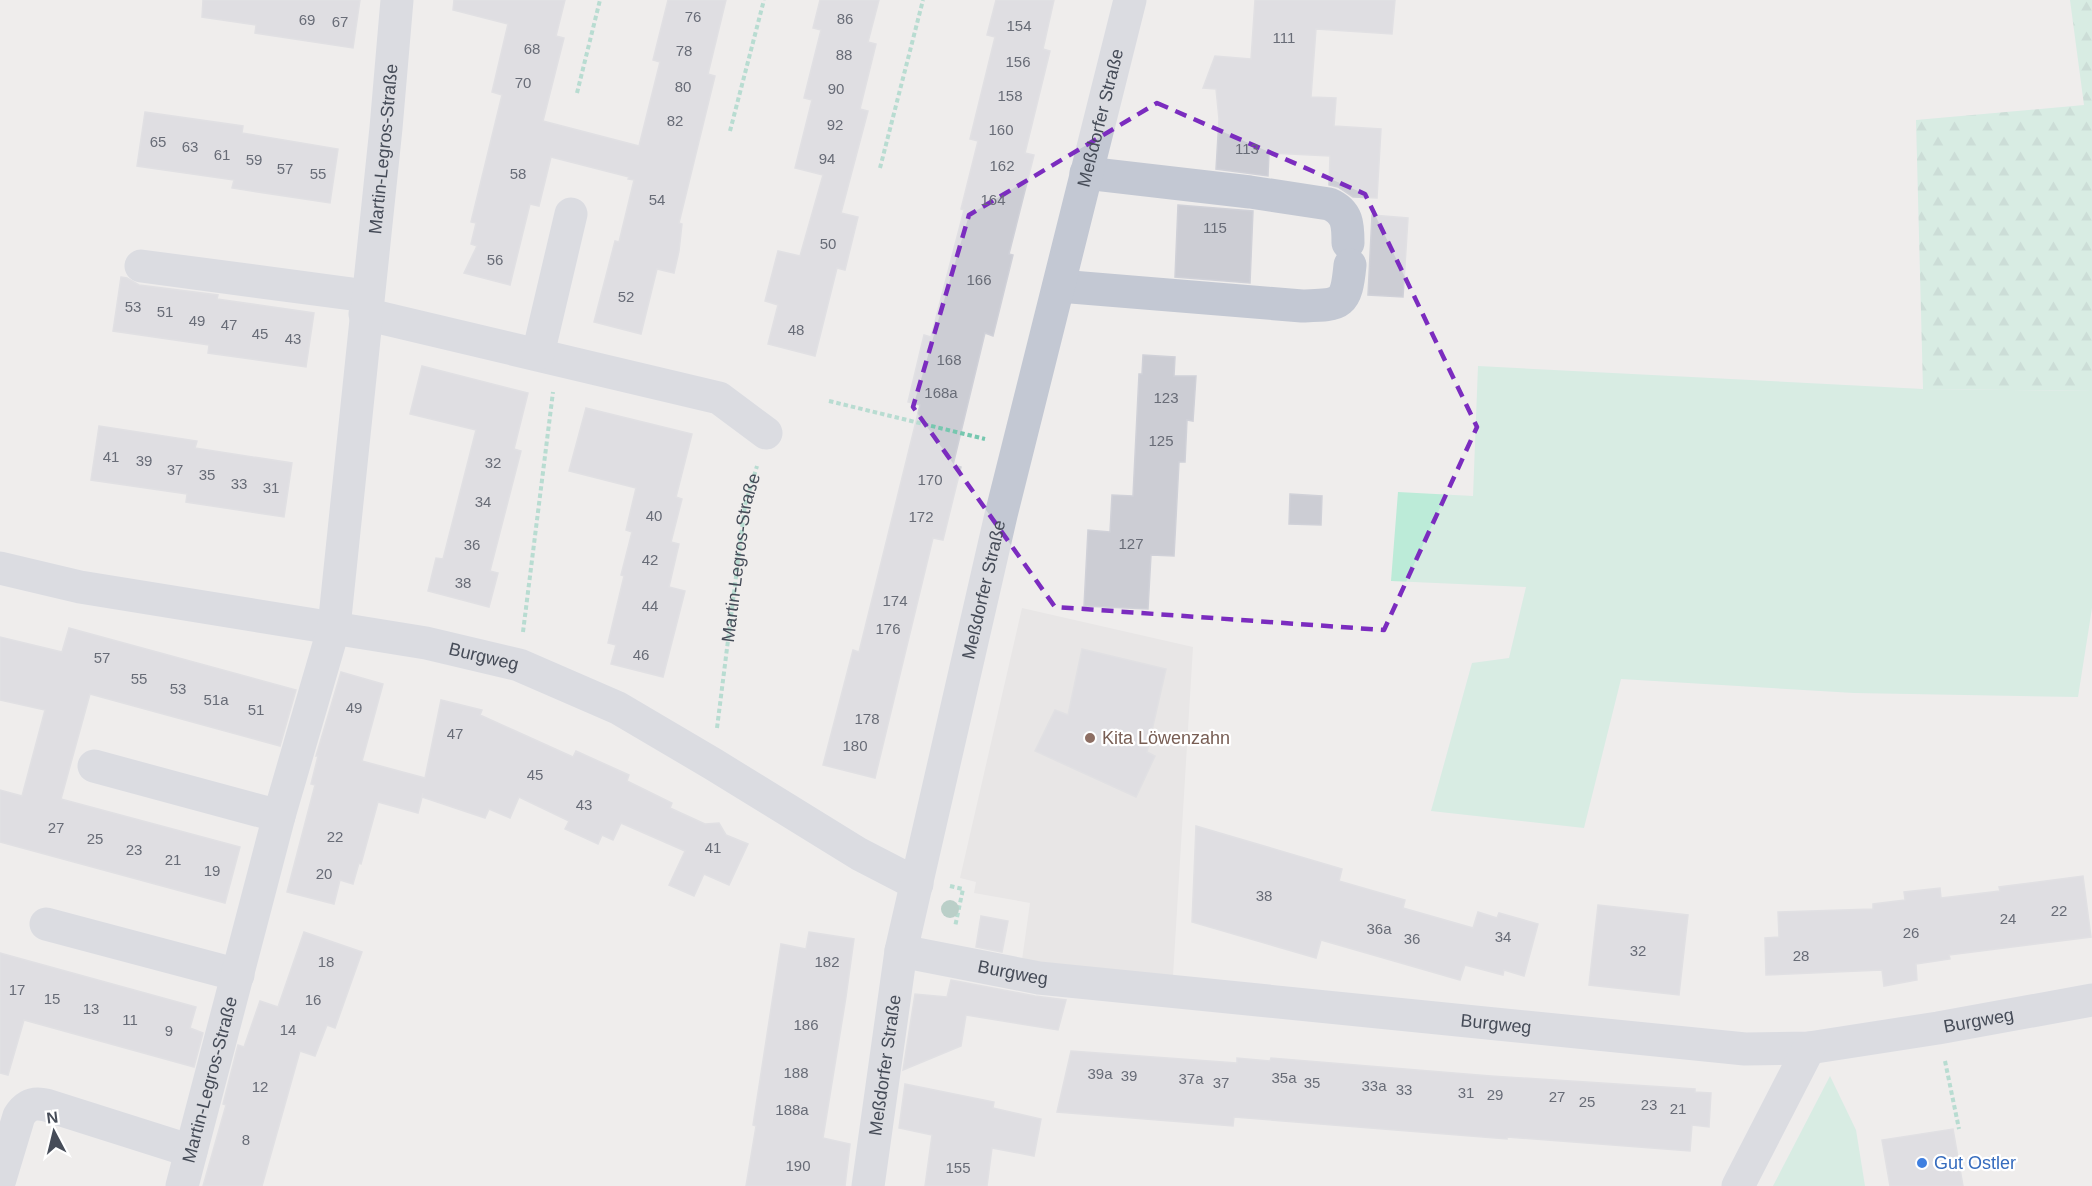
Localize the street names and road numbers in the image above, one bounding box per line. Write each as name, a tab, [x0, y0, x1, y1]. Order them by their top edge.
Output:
street label: Meßdorfer Straße	[1073, 47, 1127, 189]
street label: Martin-Legros-Straße	[365, 63, 401, 235]
street label: Martin-Legros-Straße	[718, 471, 764, 644]
street label: Meßdorfer Straße	[958, 518, 1010, 661]
street label: Burgweg	[447, 639, 521, 675]
street label: Burgweg	[976, 956, 1049, 989]
street label: Meßdorfer Straße	[865, 993, 905, 1137]
street label: Martin-Legros-Straße	[179, 994, 241, 1165]
street label: Burgweg	[1942, 1004, 2015, 1037]
street label: Burgweg	[1460, 1010, 1532, 1037]

